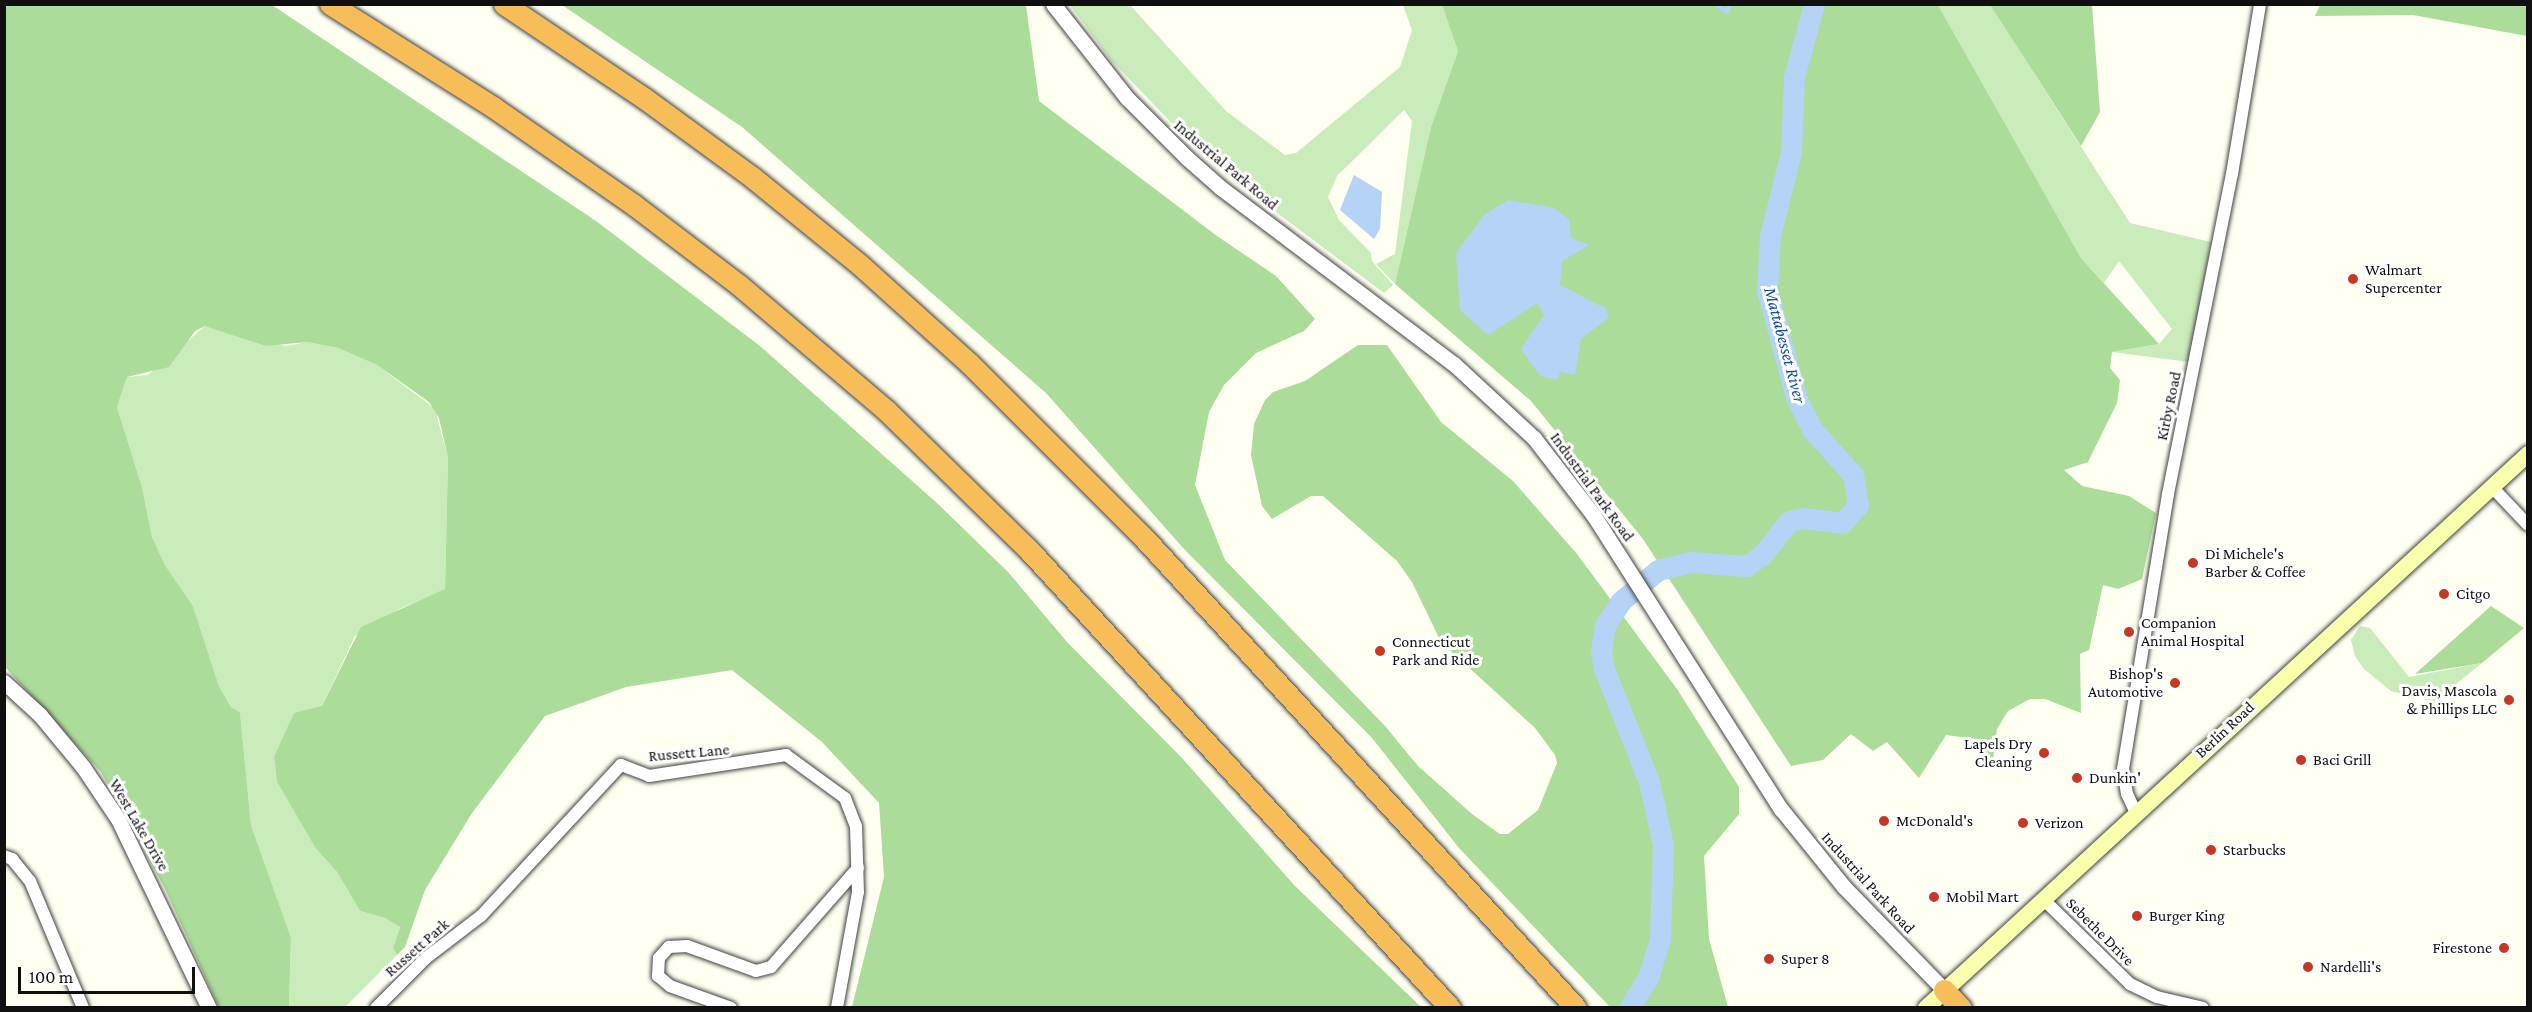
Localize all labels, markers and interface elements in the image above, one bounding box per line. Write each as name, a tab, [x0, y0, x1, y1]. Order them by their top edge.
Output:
street label: Industrial Park Road	[1170, 116, 1282, 214]
place label: Walmart Supercenter	[2365, 260, 2442, 298]
marker: Walmart Supercenter	[2346, 272, 2360, 286]
water label: Mattabesset River	[1759, 285, 1811, 405]
street label: Kirby Road	[2152, 370, 2186, 442]
street label: Industrial Park Road	[1546, 429, 1638, 545]
place label: Di Michele's Barber & Coffee	[2205, 544, 2306, 582]
marker: Di Michele's Barber & Coffee	[2186, 556, 2200, 570]
place label: Citgo	[2456, 584, 2490, 604]
marker: Citgo	[2437, 587, 2451, 601]
place label: Companion Animal Hospital	[2141, 613, 2244, 651]
marker: Companion Animal Hospital	[2122, 625, 2136, 639]
place label: Connecticut Park and Ride	[1392, 632, 1479, 670]
marker: Connecticut Park and Ride	[1373, 644, 1387, 658]
place label: Bishop's Automotive	[2088, 664, 2163, 702]
marker: Bishop's Automotive	[2168, 676, 2182, 690]
place label: Davis, Mascola & Phillips LLC	[2401, 681, 2497, 719]
marker: Davis, Mascola & Phillips LLC	[2502, 693, 2516, 707]
street label: Berlin Road	[2191, 698, 2259, 762]
place label: Lapels Dry Cleaning	[1964, 734, 2032, 772]
street label: Russett Lane	[648, 740, 730, 766]
marker: Lapels Dry Cleaning	[2037, 746, 2051, 760]
place label: Baci Grill	[2313, 750, 2371, 770]
marker: Baci Grill	[2294, 753, 2308, 767]
place label: Dunkin'	[2089, 768, 2141, 788]
marker: Dunkin'	[2070, 771, 2084, 785]
street label: West Lake Drive	[105, 775, 173, 875]
place label: McDonald's	[1896, 811, 1973, 831]
place label: Verizon	[2035, 813, 2084, 833]
marker: McDonald's	[1877, 814, 1891, 828]
marker: Verizon	[2016, 816, 2030, 830]
street label: Industrial Park Road	[1817, 828, 1919, 938]
place label: Starbucks	[2223, 840, 2286, 860]
marker: Starbucks	[2204, 843, 2218, 857]
place label: Mobil Mart	[1946, 887, 2018, 907]
marker: Mobil Mart	[1927, 890, 1941, 904]
street label: Sebethe Drive	[2062, 894, 2138, 970]
place label: Burger King	[2149, 906, 2225, 926]
marker: Burger King	[2130, 909, 2144, 923]
street label: Russett Park	[381, 915, 453, 981]
place label: Firestone	[2433, 938, 2492, 958]
marker: Firestone	[2497, 941, 2511, 955]
place label: Super 8	[1781, 949, 1830, 969]
marker: Super 8	[1762, 952, 1776, 966]
scale bar	[21, 955, 198, 993]
place label: Nardelli's	[2320, 957, 2381, 977]
marker: Nardelli's	[2301, 960, 2315, 974]
text: 100 m	[29, 967, 73, 987]

